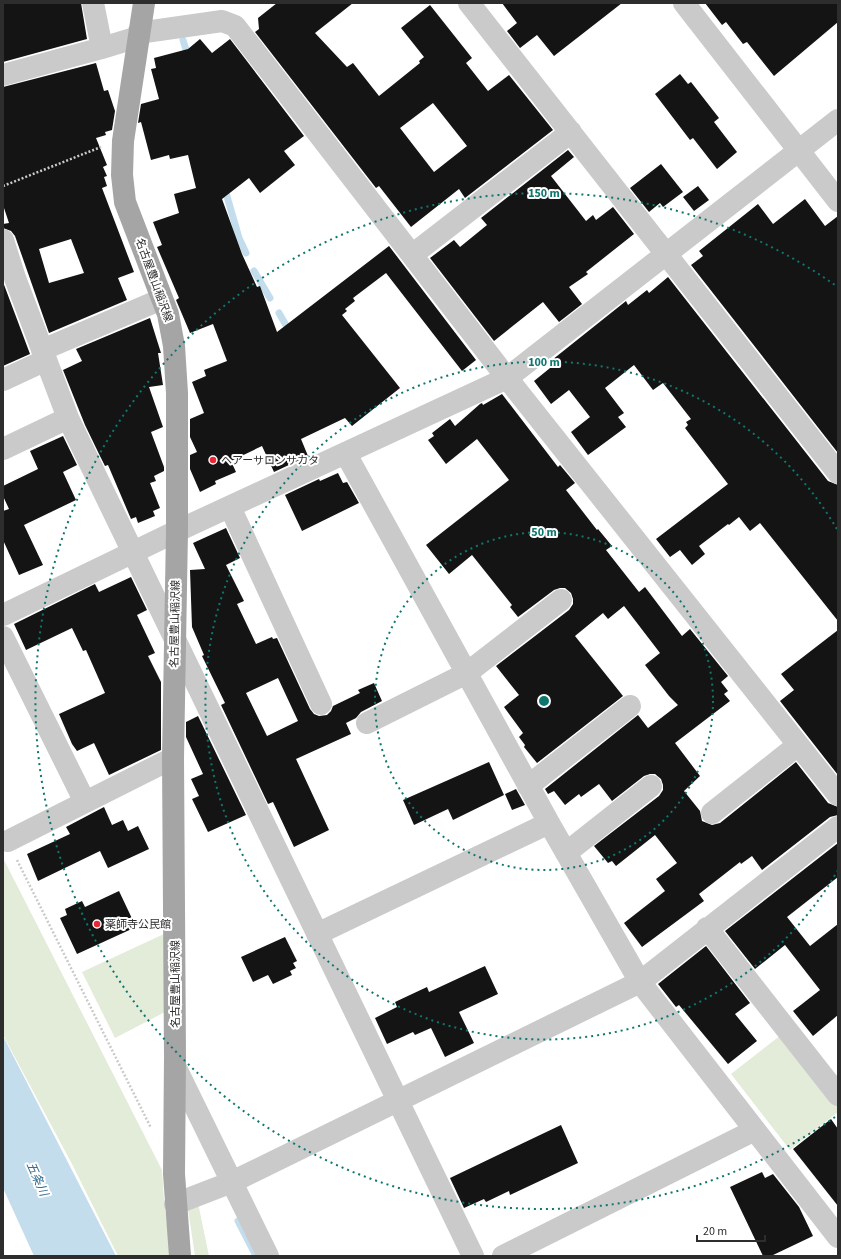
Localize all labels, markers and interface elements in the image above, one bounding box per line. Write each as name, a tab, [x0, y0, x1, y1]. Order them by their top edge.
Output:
text: 150 m	[528, 185, 560, 202]
street label: 名古屋豊山稲沢線	[132, 236, 176, 324]
text: 100 m	[528, 354, 560, 371]
place label: ヘアーサロンサカタ	[221, 453, 319, 468]
marker: ヘアーサロンサカタ	[208, 455, 218, 465]
text: 50 m	[531, 524, 557, 541]
street label: 名古屋豊山稲沢線	[167, 580, 183, 668]
centre of rings	[537, 694, 551, 708]
place label: 薬師寺公民館	[105, 917, 171, 932]
marker: 薬師寺公民館	[92, 919, 102, 929]
street label: 名古屋豊山稲沢線	[168, 940, 183, 1028]
water label: 五条川	[22, 1159, 53, 1201]
scale bar	[697, 1217, 765, 1243]
text: 20 m	[703, 1223, 727, 1240]

